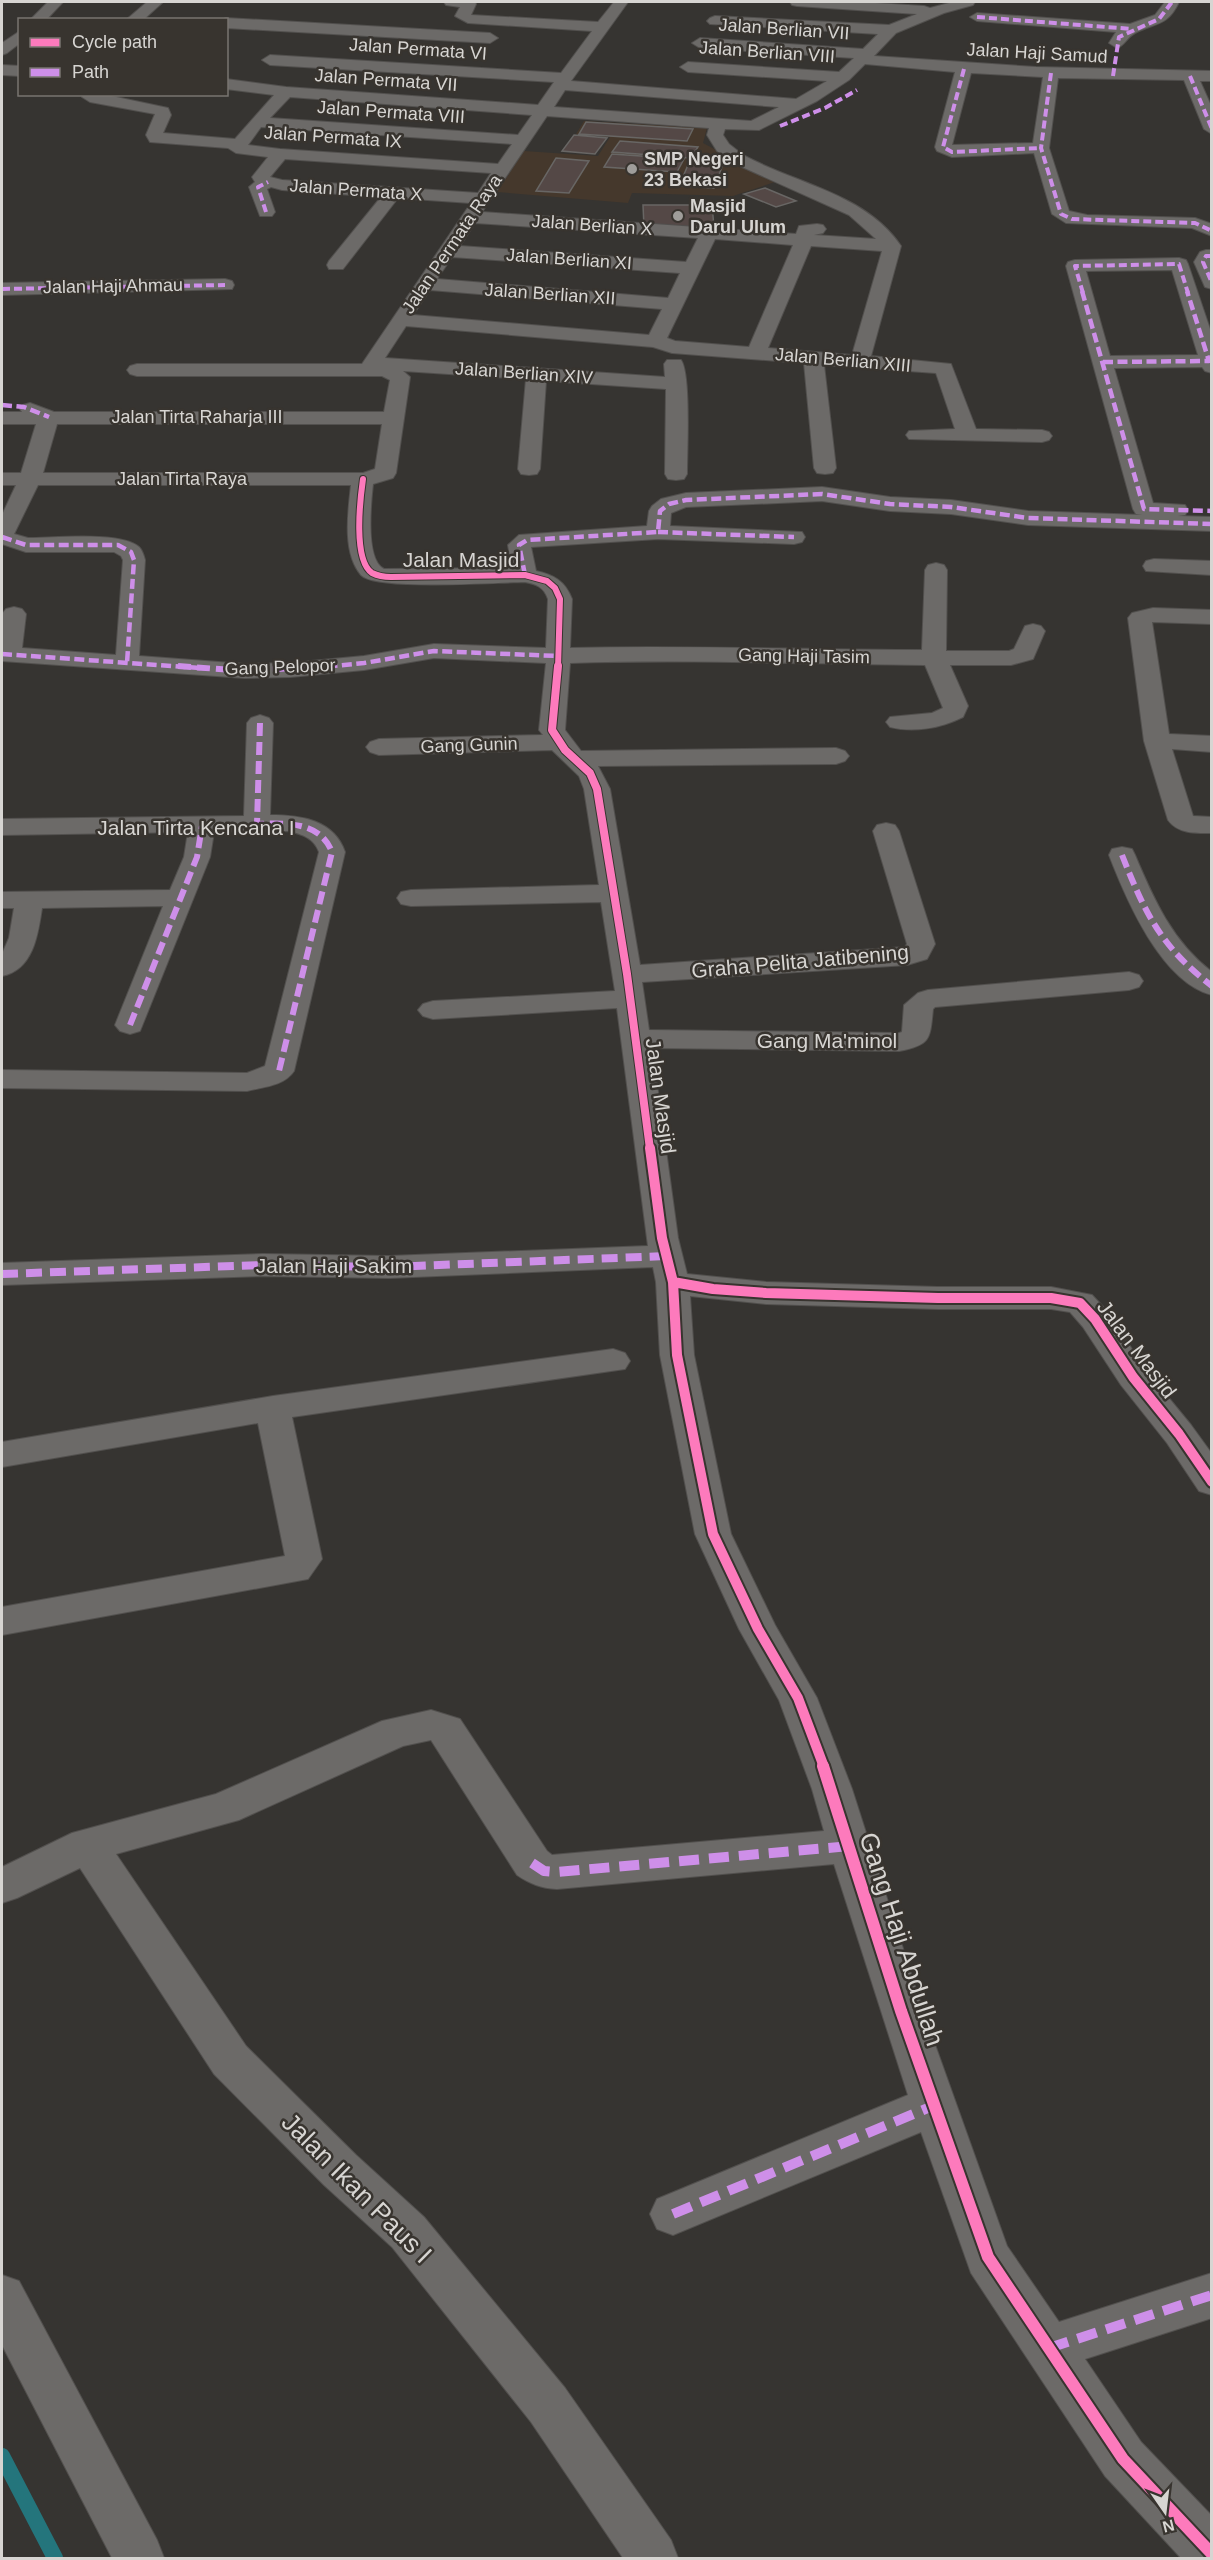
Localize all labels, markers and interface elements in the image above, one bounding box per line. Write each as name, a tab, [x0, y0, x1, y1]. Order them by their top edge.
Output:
street label: Jalan Berlian VII	[718, 14, 850, 44]
legend	[18, 18, 228, 96]
text: Cycle path	[72, 32, 157, 52]
street label: Jalan Permata VI	[348, 34, 488, 64]
street label: Jalan Berlian VIII	[698, 37, 836, 67]
street label: Jalan Haji Samud	[966, 39, 1108, 67]
text: Path	[72, 62, 109, 82]
street label: Jalan Permata VII	[314, 65, 458, 95]
street label: Jalan Permata VIII	[316, 97, 466, 127]
street label: Jalan Permata IX	[263, 122, 403, 152]
place label: SMP Negeri 23 Bekasi	[644, 149, 744, 190]
marker: SMP Negeri 23 Bekasi	[625, 162, 639, 176]
street label: Jalan Permata Raya	[398, 170, 506, 317]
street label: Jalan Permata X	[289, 175, 423, 205]
place label: Masjid Darul Ulum	[690, 196, 786, 237]
marker: Masjid Darul Ulum	[671, 209, 685, 223]
street label: Jalan Berlian X	[531, 211, 653, 239]
street label: Jalan Berlian XI	[505, 245, 633, 273]
street label: Jalan Haji Ahmau	[43, 275, 183, 297]
street label: Jalan Berlian XII	[484, 279, 616, 309]
street label: Jalan Berlian XIII	[774, 344, 912, 376]
street label: Jalan Berlian XIV	[454, 358, 594, 388]
street label: Jalan Tirta Raharja III	[111, 407, 283, 427]
street label: Jalan Tirta Raya	[117, 469, 248, 489]
street label: Jalan Masjid	[403, 548, 519, 571]
street label: Gang Haji Tasim	[738, 645, 870, 667]
street label: Gang Pelopor	[224, 655, 336, 679]
street label: Gang Gunin	[420, 733, 518, 757]
street label: Jalan Tirta Kencana I	[97, 816, 295, 839]
street label: Graha Pelita Jatibening	[690, 940, 910, 982]
street label: Gang Ma'minol	[757, 1029, 897, 1052]
street label: Jalan Masjid	[641, 1037, 681, 1155]
street label: Jalan Haji Sakim	[256, 1254, 412, 1277]
street label: Jalan Masjid	[1093, 1295, 1181, 1403]
street label: Gang Haji Abdullah	[853, 1829, 951, 2049]
street label: Jalan Ikan Paus I	[276, 2107, 438, 2269]
north arrow	[1135, 2482, 1195, 2542]
text: N	[1161, 2516, 1176, 2536]

